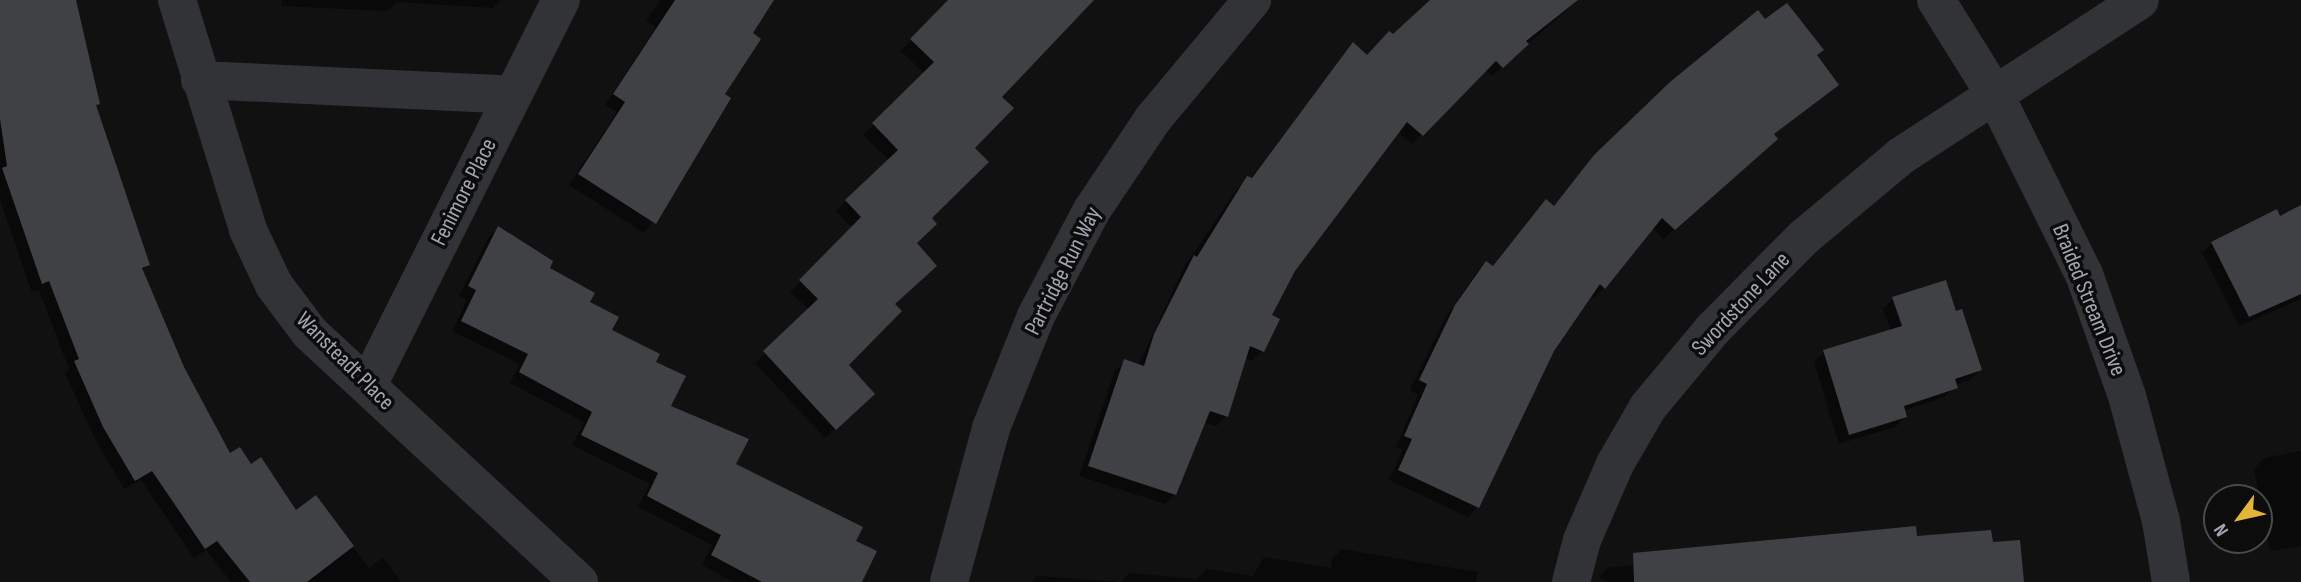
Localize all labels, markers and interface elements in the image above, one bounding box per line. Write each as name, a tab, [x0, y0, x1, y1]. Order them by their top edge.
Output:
street label: Fenimore Place	[425, 134, 503, 250]
street label: Partridge Run Way	[1019, 202, 1107, 340]
street label: Braided Stream Drive	[2046, 220, 2132, 380]
street label: Swordstone Lane	[1686, 246, 1796, 362]
street label: Wansteadt Place	[290, 306, 400, 416]
north arrow	[2203, 484, 2273, 554]
text: N	[2209, 519, 2234, 540]

